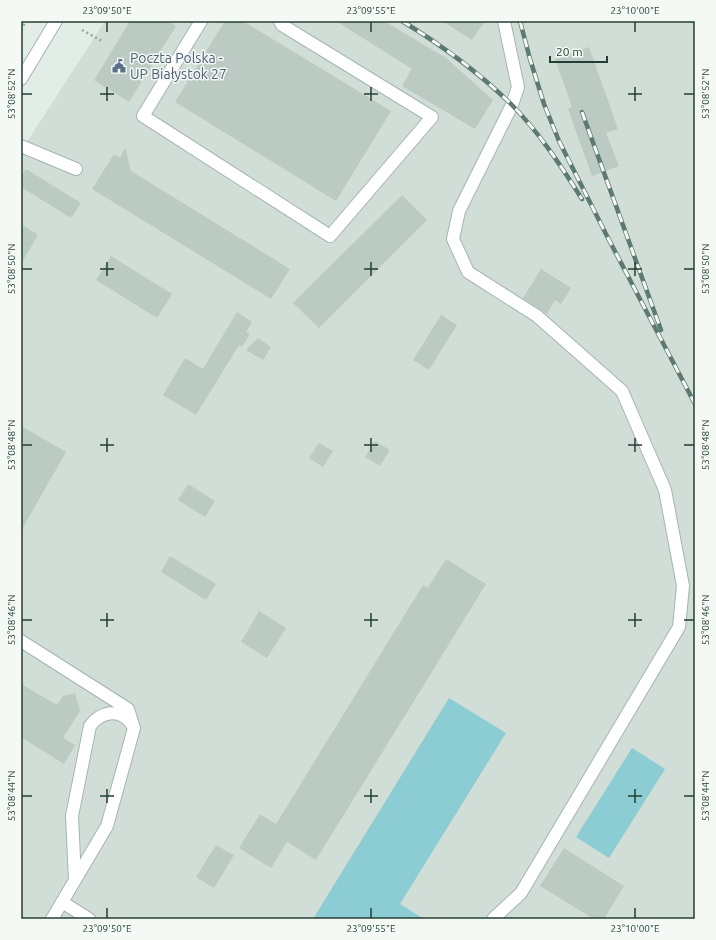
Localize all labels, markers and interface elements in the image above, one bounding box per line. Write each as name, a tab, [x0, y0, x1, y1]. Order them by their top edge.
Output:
text: 23°09'50"E	[82, 5, 132, 16]
text: 23°09'55"E	[346, 5, 396, 16]
text: 23°10'00"E	[610, 5, 660, 16]
scale bar	[550, 38, 607, 64]
text: 20 m	[556, 45, 583, 58]
place label: Poczta Polska - UP Białystok 27	[130, 50, 227, 82]
public building icon: Poczta Polska - UP Białystok 27	[111, 58, 127, 74]
text: 53°08'52"N	[6, 69, 17, 119]
text: 53°08'52"N	[700, 69, 711, 119]
text: 53°08'50"N	[6, 244, 17, 294]
text: 53°08'50"N	[700, 244, 711, 294]
text: 53°08'48"N	[6, 420, 17, 470]
text: 53°08'48"N	[700, 420, 711, 470]
text: 53°08'46"N	[6, 595, 17, 645]
text: 53°08'46"N	[700, 595, 711, 645]
text: 53°08'44"N	[6, 771, 17, 821]
text: 53°08'44"N	[700, 771, 711, 821]
text: 23°09'50"E	[82, 923, 132, 934]
text: 23°09'55"E	[346, 923, 396, 934]
text: 23°10'00"E	[610, 923, 660, 934]

